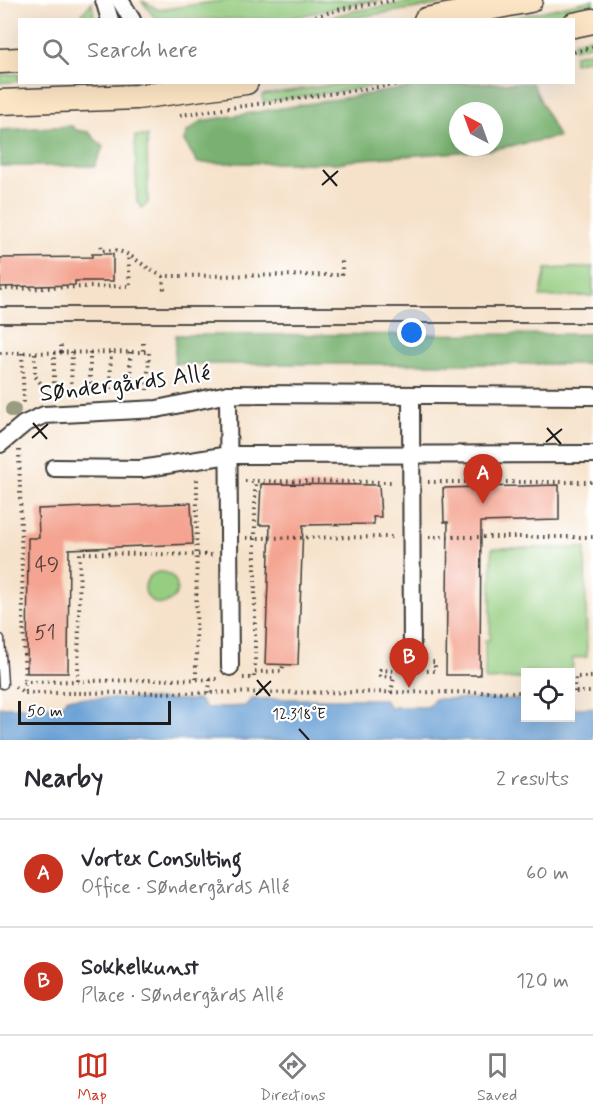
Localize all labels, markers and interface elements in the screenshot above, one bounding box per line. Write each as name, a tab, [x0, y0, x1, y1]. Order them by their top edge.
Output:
search box	[18, 18, 575, 84]
icon: search	[39, 35, 72, 68]
text: Search here	[87, 37, 198, 65]
north arrow	[449, 102, 503, 156]
your location	[397, 318, 426, 347]
street label: Søndergårds Allé	[38, 358, 212, 410]
pin: A	[464, 454, 502, 504]
house number: 49	[35, 551, 59, 579]
house number: 51	[34, 619, 56, 647]
pin: B	[390, 638, 428, 688]
map controls	[521, 668, 575, 722]
button: locate	[521, 668, 575, 722]
scale bar	[18, 698, 171, 726]
text: 50 m	[27, 701, 63, 722]
text: 12.318°E	[272, 705, 326, 725]
text: Nearby	[24, 762, 103, 796]
text: 2 results	[496, 766, 569, 793]
text: Vortex Consulting	[81, 846, 242, 874]
text: A	[37, 860, 50, 887]
text: 60 m	[526, 860, 569, 887]
text: Office · Søndergårds Allé	[81, 874, 290, 901]
text: Sokkelkunst	[81, 954, 199, 982]
text: B	[37, 968, 50, 995]
text: 120 m	[516, 968, 569, 995]
text: Place · Søndergårds Allé	[81, 982, 284, 1009]
tab: Map	[76, 1049, 109, 1106]
tab: Directions	[260, 1049, 326, 1106]
tab: Saved	[477, 1049, 517, 1106]

